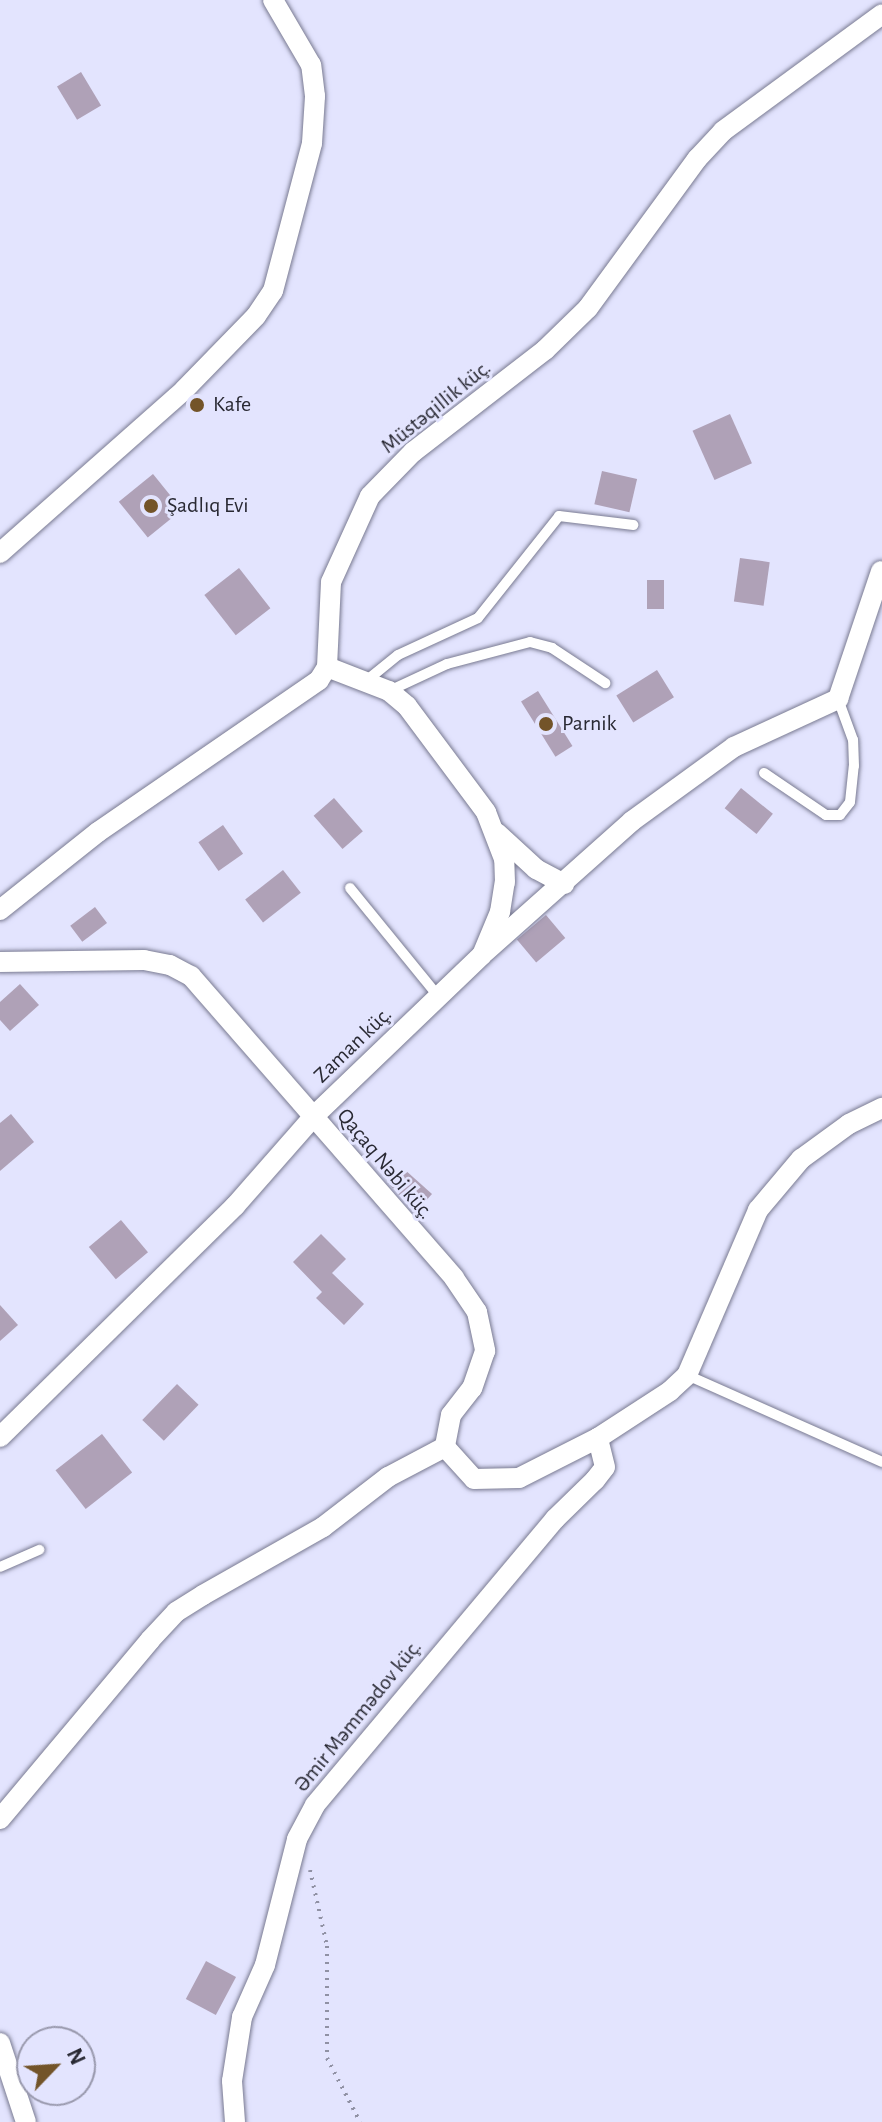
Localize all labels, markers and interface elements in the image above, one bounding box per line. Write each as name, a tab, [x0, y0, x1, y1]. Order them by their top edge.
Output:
street label: Müstəqillik küç.	[376, 355, 496, 459]
place label: Kafe	[213, 392, 251, 418]
marker: Kafe	[188, 396, 206, 414]
place label: Şadlıq Evi	[167, 493, 249, 519]
marker: Şadlıq Evi	[142, 497, 160, 515]
place label: Parnik	[562, 711, 617, 737]
marker: Parnik	[537, 715, 555, 733]
street label: Zaman küç.	[309, 1001, 397, 1089]
street label: Qaçaq Nəbi küç.	[331, 1103, 439, 1225]
street label: Əmir Məmmədov küç.	[288, 1634, 428, 1798]
north arrow	[16, 2026, 96, 2106]
text: N	[63, 2045, 89, 2068]

